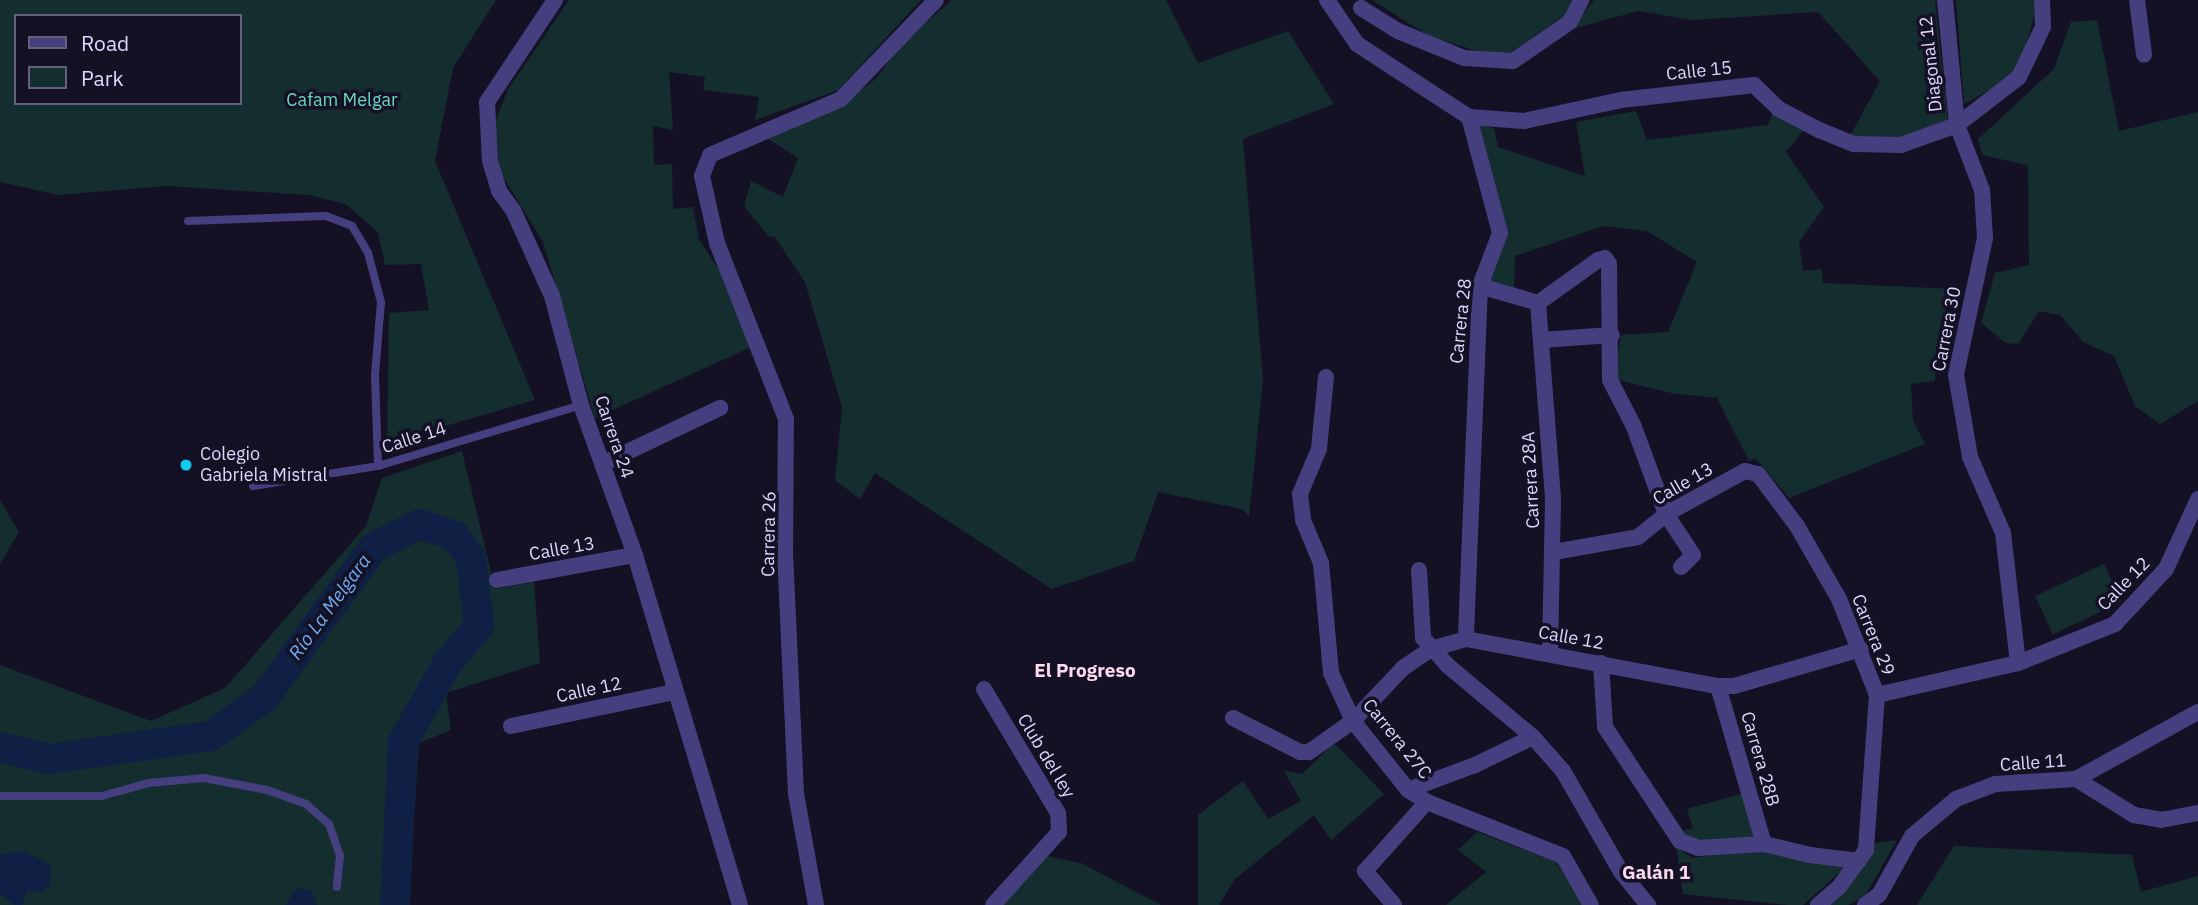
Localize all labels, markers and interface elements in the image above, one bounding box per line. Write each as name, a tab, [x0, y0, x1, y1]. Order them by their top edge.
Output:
legend	[14, 14, 242, 105]
street label: Diagonal 12	[1915, 15, 1947, 113]
text: Road	[81, 29, 129, 57]
street label: Calle 15	[1665, 57, 1733, 85]
text: Park	[81, 64, 124, 92]
park label: Cafam Melgar	[286, 89, 398, 111]
street label: Carrera 28	[1446, 277, 1476, 365]
street label: Carrera 30	[1928, 285, 1966, 373]
street label: Carrera 24	[590, 393, 638, 481]
street label: Calle 14	[379, 417, 449, 459]
street label: Carrera 28A	[1518, 431, 1544, 529]
place label: Colegio Gabriela Mistral	[200, 444, 327, 486]
marker: Colegio Gabriela Mistral	[178, 457, 194, 473]
street label: Calle 13	[1649, 458, 1717, 510]
street label: Carrera 26	[757, 491, 781, 577]
street label: Calle 13	[528, 533, 596, 565]
water label: Río La Melgara	[284, 550, 376, 664]
street label: Calle 12	[2093, 553, 2155, 615]
street label: Carrera 29	[1847, 591, 1899, 679]
street label: Calle 12	[1537, 622, 1605, 654]
district label: El Progreso	[1034, 660, 1136, 682]
street label: Calle 12	[554, 673, 624, 707]
street label: Carrera 27C	[1358, 695, 1436, 783]
street label: Carrera 28B	[1736, 709, 1784, 809]
street label: Club del ley	[1013, 710, 1079, 802]
street label: Calle 11	[1999, 750, 2067, 776]
district label: Galán 1	[1622, 862, 1690, 884]

